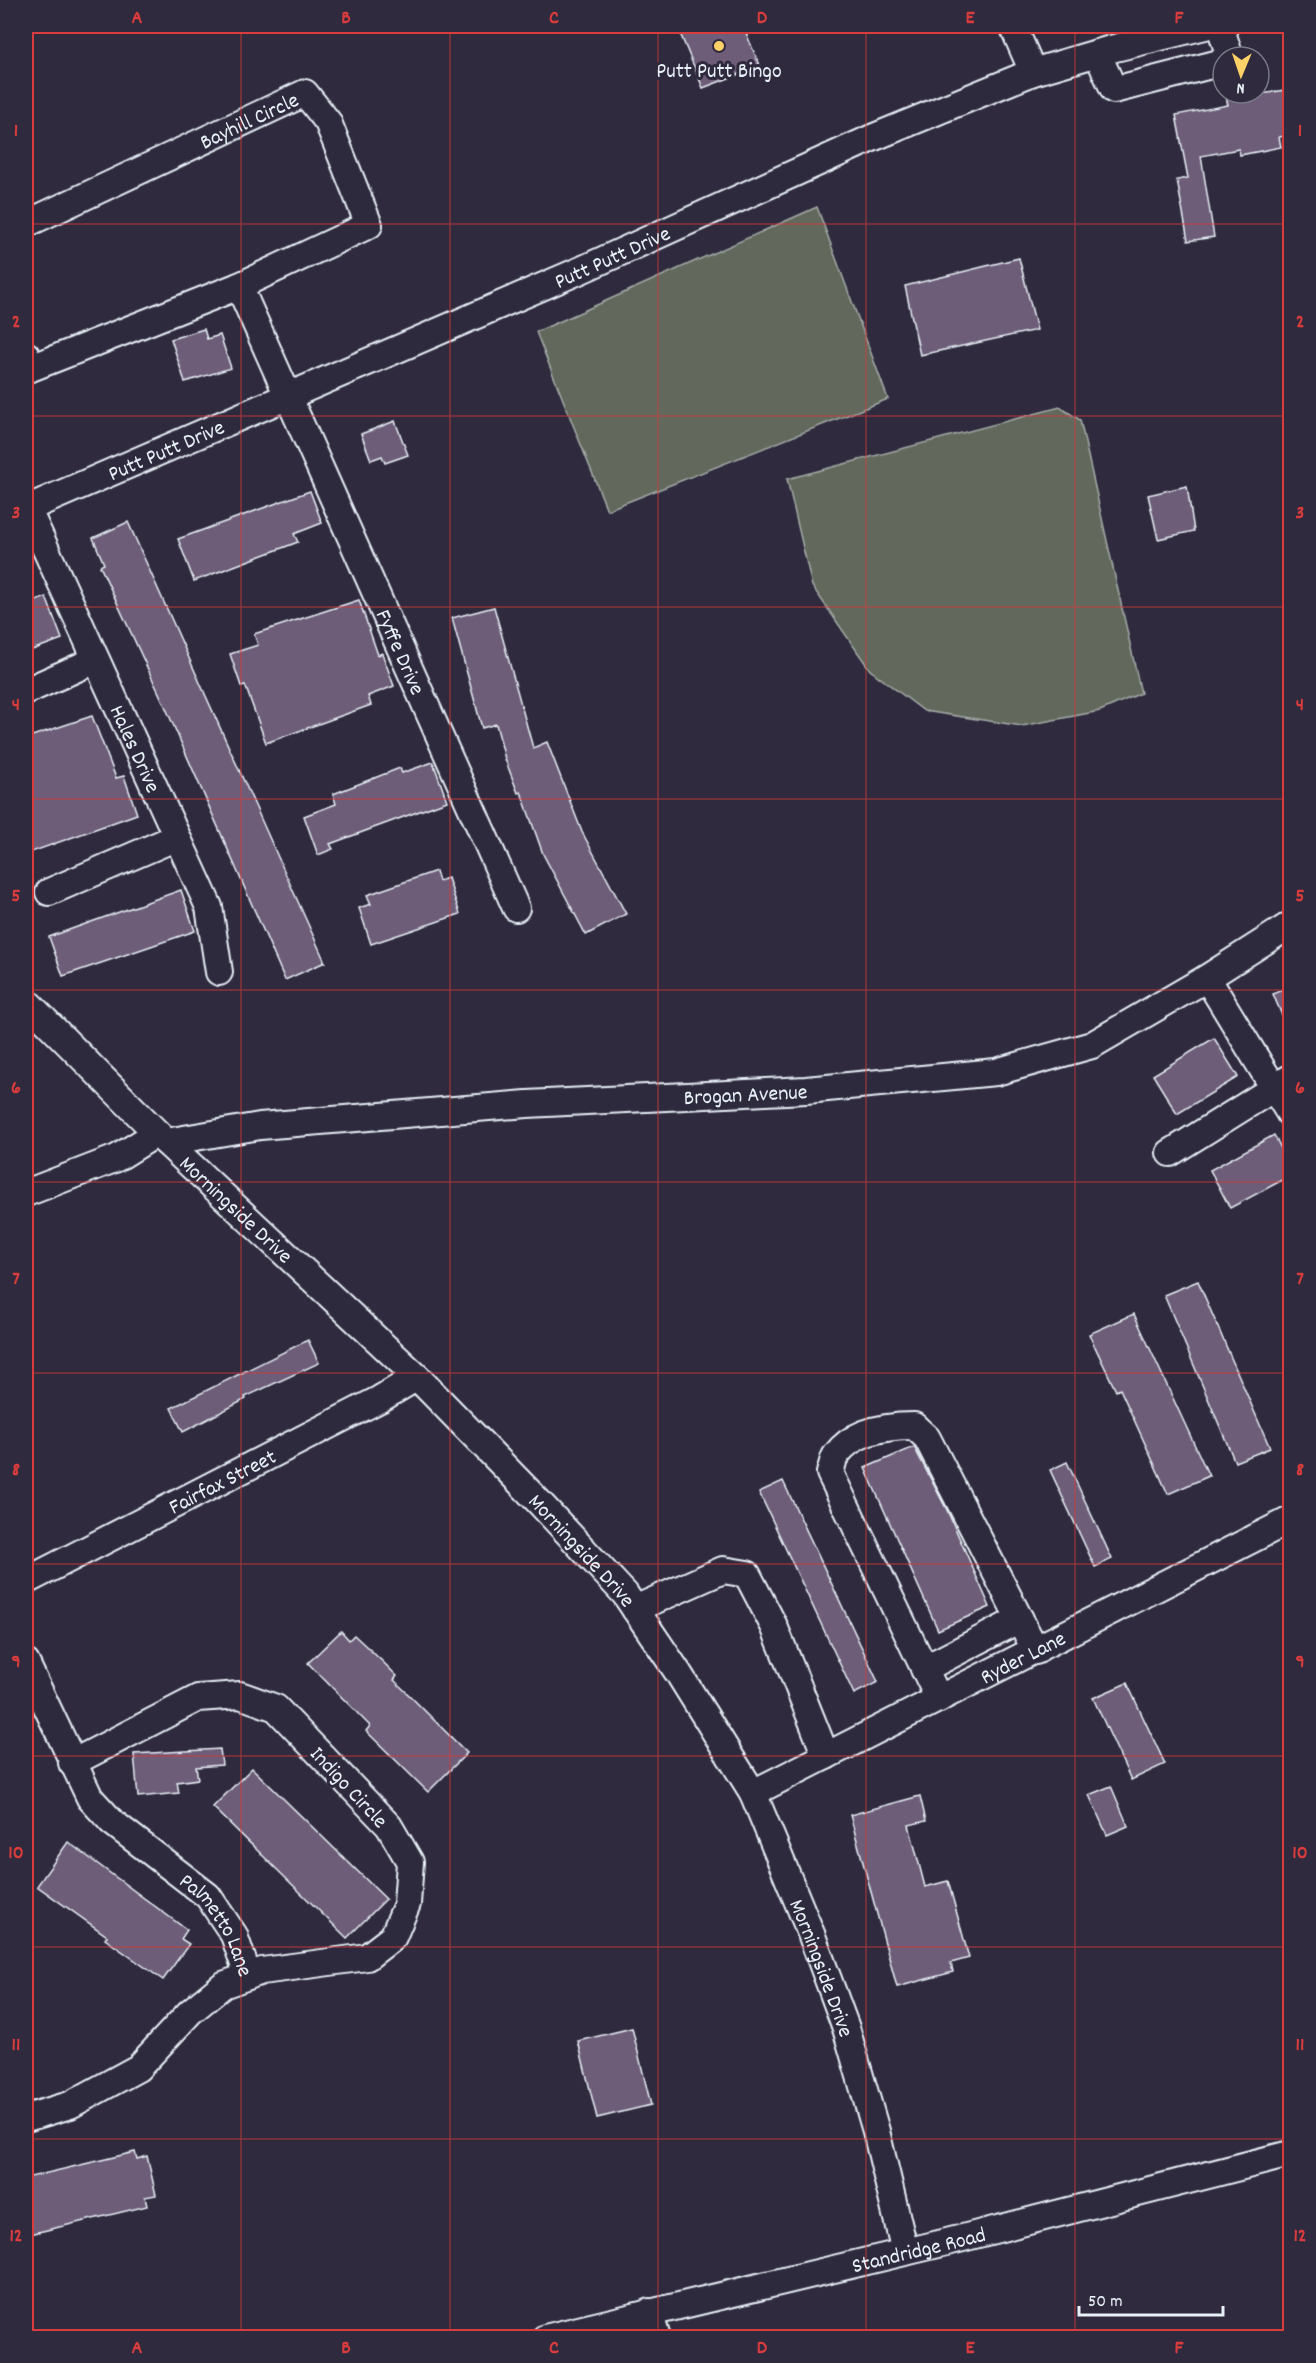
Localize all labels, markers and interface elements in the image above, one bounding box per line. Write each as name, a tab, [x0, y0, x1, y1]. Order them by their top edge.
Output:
text: A	[132, 5, 143, 33]
text: B	[341, 5, 351, 33]
text: C	[549, 5, 559, 33]
text: D	[757, 5, 768, 33]
text: E	[965, 5, 975, 33]
text: F	[1175, 5, 1185, 33]
marker: Putt Putt Bingo	[712, 39, 726, 53]
north arrow	[1211, 45, 1271, 105]
place label: Putt Putt Bingo	[656, 57, 782, 88]
text: N	[1236, 76, 1245, 99]
street label: Bayhill Circle	[196, 86, 305, 159]
text: 1	[14, 118, 18, 146]
text: 1	[1298, 118, 1302, 146]
street label: Putt Putt Drive	[550, 220, 676, 299]
text: 2	[12, 309, 20, 337]
text: 2	[1296, 309, 1304, 337]
street label: Putt Putt Drive	[104, 413, 230, 491]
text: 3	[12, 500, 20, 528]
text: 3	[1296, 500, 1304, 528]
street label: Fyffe Drive	[366, 605, 431, 701]
text: 4	[12, 692, 20, 720]
text: 4	[1296, 692, 1304, 720]
street label: Hales Drive	[100, 701, 167, 799]
text: 5	[11, 883, 21, 911]
text: 5	[1295, 883, 1305, 911]
text: 6	[11, 1075, 21, 1103]
text: 6	[1295, 1075, 1305, 1103]
street label: Brogan Avenue	[683, 1078, 808, 1115]
street label: Morningside Drive	[171, 1150, 298, 1272]
text: 7	[12, 1266, 20, 1294]
text: 7	[1296, 1266, 1304, 1294]
street label: Fairfax Street	[164, 1443, 282, 1524]
text: 8	[12, 1457, 20, 1485]
text: 8	[1296, 1457, 1304, 1485]
street label: Morningside Drive	[520, 1488, 641, 1614]
street label: Ryder Lane	[976, 1625, 1072, 1694]
text: 9	[11, 1649, 21, 1677]
text: 9	[1295, 1649, 1305, 1677]
street label: Indigo Circle	[301, 1740, 394, 1836]
text: 10	[8, 1840, 24, 1868]
text: 10	[1292, 1840, 1308, 1868]
street label: Palmetto Lane	[171, 1867, 259, 1981]
street label: Morningside Drive	[779, 1895, 860, 2041]
text: 11	[12, 2032, 20, 2060]
text: 11	[1296, 2032, 1304, 2060]
street label: Standridge Road	[849, 2221, 990, 2283]
text: 12	[9, 2223, 23, 2251]
text: 12	[1293, 2223, 1307, 2251]
scale bar	[1079, 2279, 1223, 2317]
text: 50 m	[1088, 2290, 1123, 2315]
text: A	[132, 2335, 143, 2363]
text: B	[341, 2335, 351, 2363]
text: C	[549, 2335, 559, 2363]
text: D	[757, 2335, 768, 2363]
text: E	[965, 2335, 975, 2363]
text: F	[1175, 2335, 1185, 2363]

